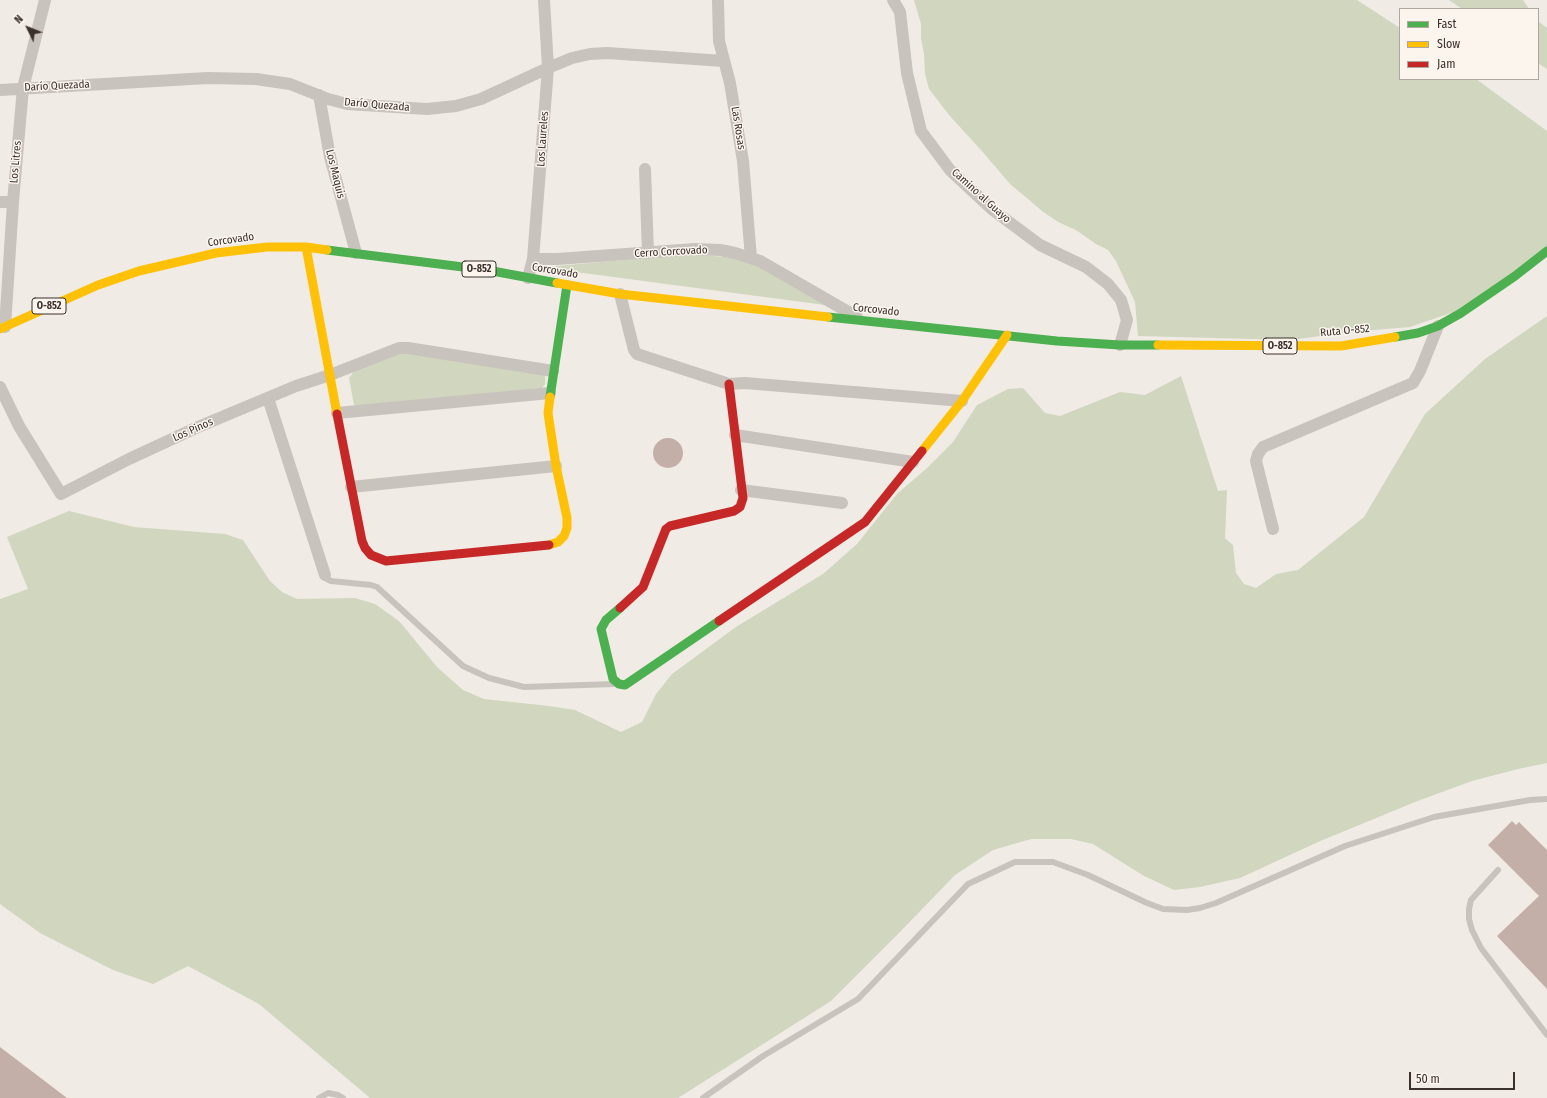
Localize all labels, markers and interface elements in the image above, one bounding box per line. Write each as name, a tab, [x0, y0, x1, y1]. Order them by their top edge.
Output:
north arrow	[8, 8, 48, 48]
legend	[1399, 8, 1539, 80]
text: N	[12, 13, 26, 26]
text: Fast	[1437, 17, 1456, 31]
text: Slow	[1437, 37, 1460, 51]
text: Jam	[1437, 57, 1455, 71]
street label: Darío Quezada	[24, 78, 90, 94]
street label: Darío Quezada	[344, 96, 410, 114]
street label: Las Rosas	[728, 105, 748, 151]
street label: Los Laureles	[534, 111, 552, 167]
street label: Los Litres	[8, 140, 24, 184]
street label: Los Maquis	[323, 148, 347, 200]
street label: Camino al Guayo	[949, 166, 1013, 226]
street label: Corcovado	[207, 230, 255, 250]
street label: Cerro Corcovado	[634, 243, 708, 261]
street label: Corcovado	[531, 260, 579, 282]
road number: O-852	[462, 261, 496, 277]
road number: O-852	[32, 298, 66, 314]
street label: Corcovado	[852, 301, 900, 319]
street label: Ruta O-852	[1320, 322, 1370, 340]
road number: O-852	[1263, 338, 1297, 354]
street label: Los Pinos	[171, 415, 215, 445]
scale bar	[1411, 1064, 1517, 1090]
text: 50 m	[1416, 1072, 1440, 1086]

